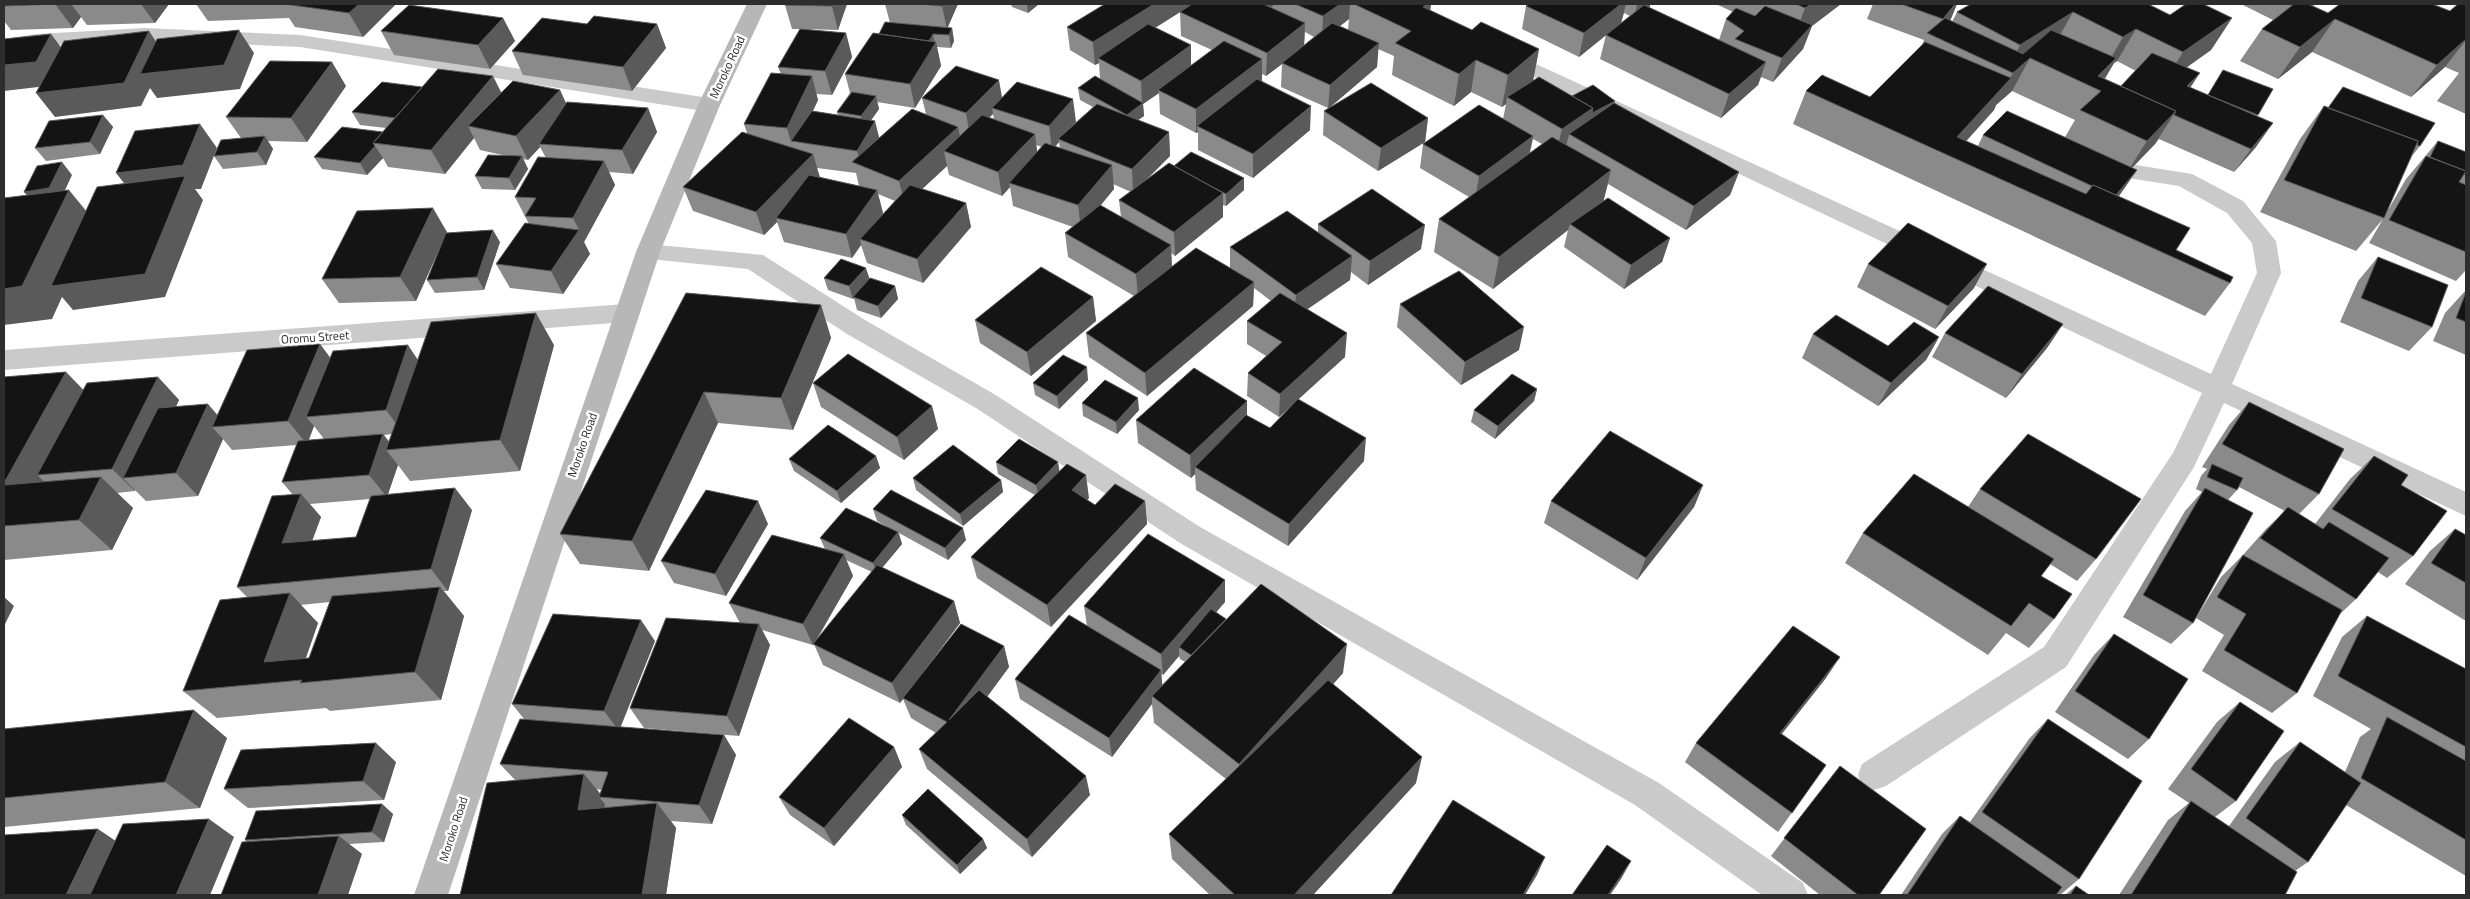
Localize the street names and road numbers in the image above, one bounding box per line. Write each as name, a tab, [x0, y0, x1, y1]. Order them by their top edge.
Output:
street label: Moroko Road	[704, 32, 750, 102]
street label: Oromu Street	[280, 325, 350, 349]
street label: Moroko Road	[562, 410, 602, 480]
street label: Moroko Road	[434, 794, 472, 864]

